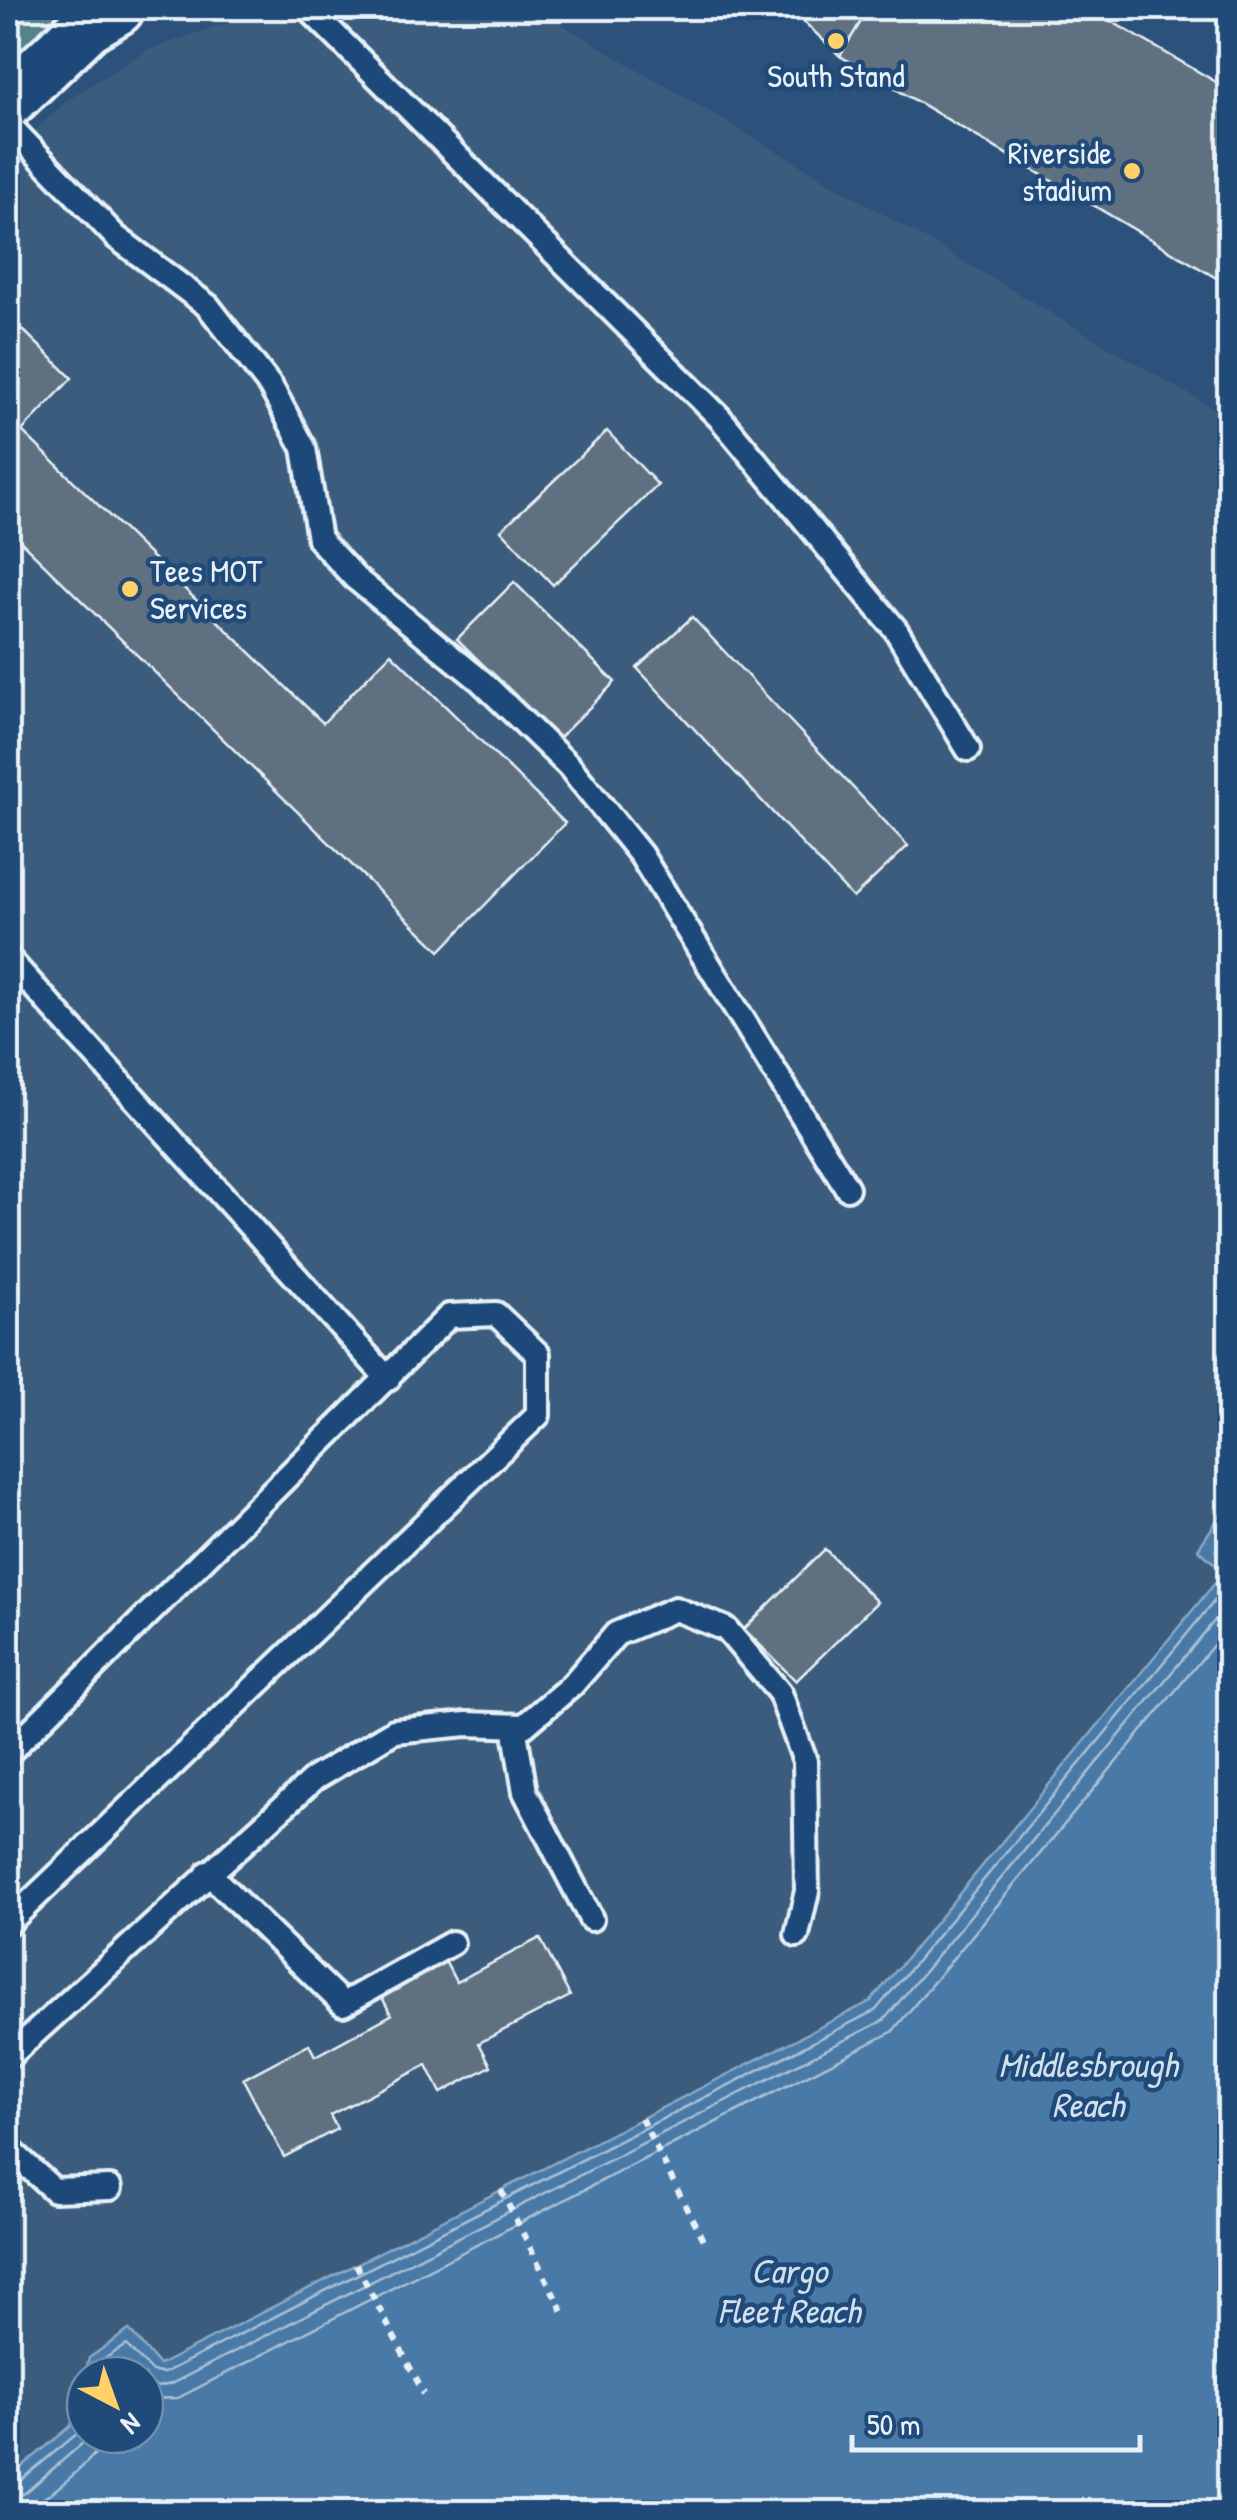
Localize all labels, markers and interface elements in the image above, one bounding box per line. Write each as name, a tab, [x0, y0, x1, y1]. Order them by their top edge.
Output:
marker: South Stand	[825, 30, 847, 52]
place label: South Stand	[767, 54, 905, 97]
place label: Riverside stadium	[1008, 131, 1112, 211]
marker: Riverside stadium	[1121, 160, 1143, 182]
place label: Tees MOT Services	[150, 549, 263, 629]
marker: Tees MOT Services	[119, 578, 141, 600]
water label: Middlesbrough Reach	[999, 2041, 1180, 2128]
water label: Cargo Fleet Reach	[718, 2247, 862, 2334]
north arrow	[65, 2355, 165, 2455]
scale bar	[852, 2390, 1140, 2452]
text: 50 m	[867, 2404, 920, 2444]
text: N	[113, 2405, 149, 2443]

